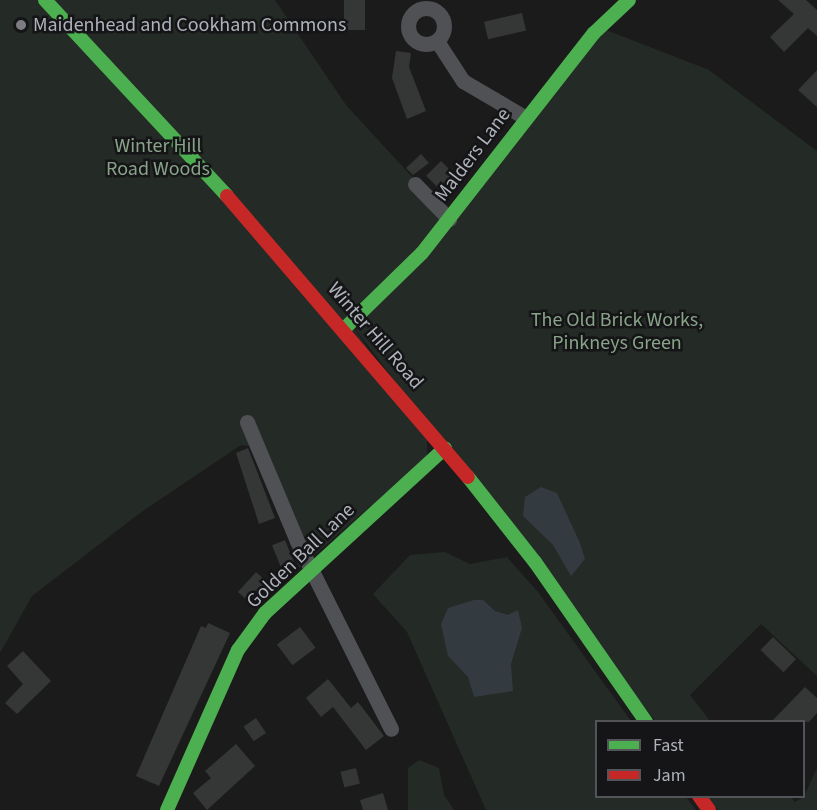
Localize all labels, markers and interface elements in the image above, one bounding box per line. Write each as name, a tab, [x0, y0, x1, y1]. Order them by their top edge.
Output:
place label: Maidenhead and Cookham Commons	[33, 13, 346, 37]
marker: Maidenhead and Cookham Commons	[14, 18, 28, 32]
street label: Malders Lane	[430, 104, 516, 206]
park label: Winter Hill Road Woods	[106, 135, 210, 182]
street label: Winter Hill Road	[322, 278, 428, 394]
park label: The Old Brick Works, Pinkneys Green	[531, 308, 703, 355]
street label: Golden Ball Lane	[242, 498, 360, 614]
legend	[595, 720, 805, 798]
text: Fast	[653, 733, 684, 758]
text: Jam	[653, 763, 686, 788]

